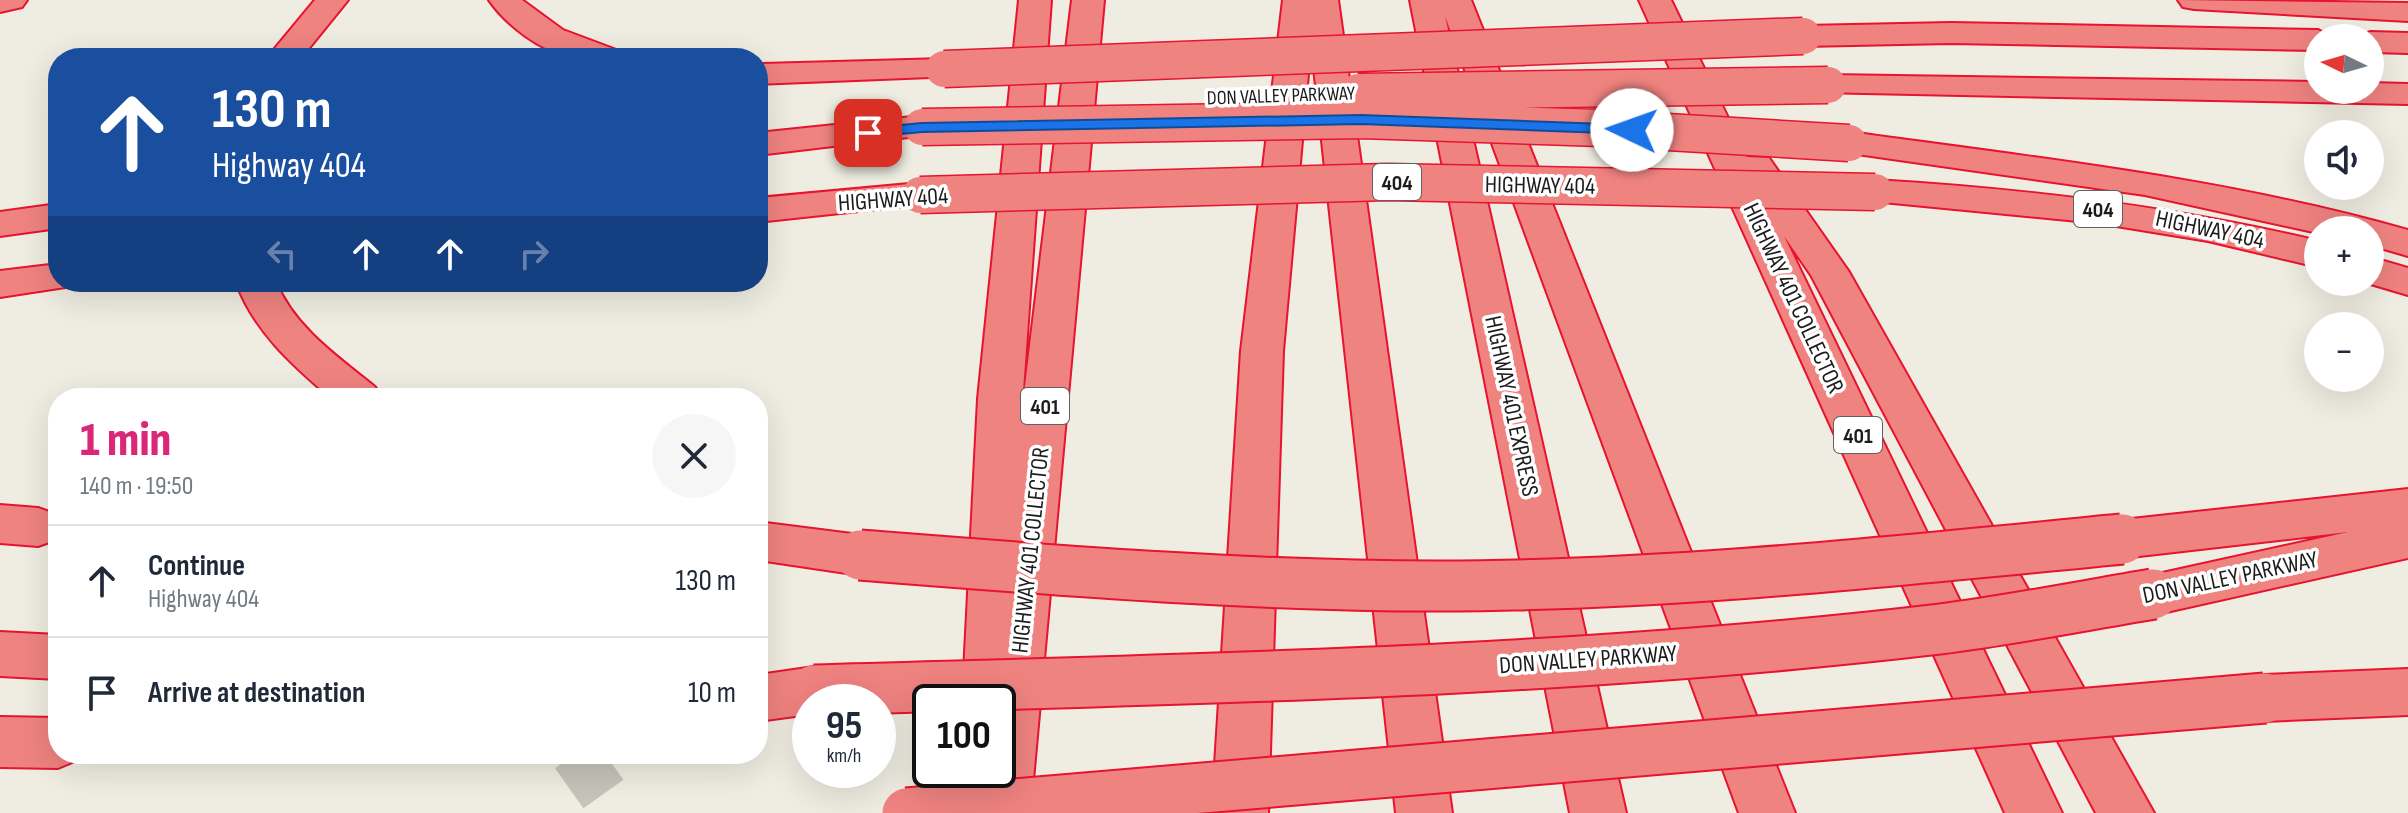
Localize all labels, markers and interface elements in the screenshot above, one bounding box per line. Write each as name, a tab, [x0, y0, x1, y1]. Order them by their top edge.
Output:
north arrow	[2304, 24, 2384, 104]
map controls	[2304, 24, 2384, 392]
text: 130 m	[212, 77, 332, 144]
icon: ahead	[80, 80, 184, 184]
street label: DON VALLEY PARKWAY	[1206, 81, 1356, 111]
position arrow	[1590, 88, 1674, 172]
pin	[834, 99, 902, 167]
icon: arrive	[846, 111, 890, 155]
button: sound	[2304, 120, 2384, 200]
text: Highway 404	[212, 145, 366, 188]
road number: 404	[1373, 164, 1421, 200]
street label: HIGHWAY 404	[1485, 170, 1595, 201]
street label: HIGHWAY 404	[837, 181, 949, 218]
road number: 404	[2074, 191, 2122, 227]
street label: HIGHWAY 401 COLLECTOR	[1737, 198, 1850, 398]
street label: HIGHWAY 404	[2153, 204, 2267, 255]
button: +	[2304, 216, 2384, 296]
icon: left	[260, 232, 304, 276]
icon: ahead	[344, 232, 388, 276]
icon: ahead	[428, 232, 472, 276]
icon: right	[512, 232, 556, 276]
button: −	[2304, 312, 2384, 392]
street label: HIGHWAY 401 EXPRESS	[1478, 313, 1545, 499]
road number: 401	[1021, 388, 1069, 424]
text: 1 min	[80, 412, 171, 469]
button: close	[652, 414, 736, 498]
road number: 401	[1834, 417, 1882, 453]
street label: HIGHWAY 401 COLLECTOR	[1005, 446, 1056, 654]
text: 140 m · 19:50	[80, 471, 193, 502]
street label: DON VALLEY PARKWAY	[2140, 545, 2320, 610]
text: Continue	[148, 548, 245, 584]
icon: ahead	[80, 559, 124, 603]
text: 130 m	[676, 563, 736, 599]
text: Highway 404	[148, 584, 259, 615]
street label: DON VALLEY PARKWAY	[1498, 639, 1678, 680]
icon: arrive	[80, 671, 124, 715]
text: Arrive at destination	[148, 675, 365, 711]
text: 10 m	[688, 675, 736, 711]
speed limit sign: 100	[912, 684, 1016, 788]
text: 95	[826, 702, 862, 750]
text: km/h	[827, 744, 861, 768]

